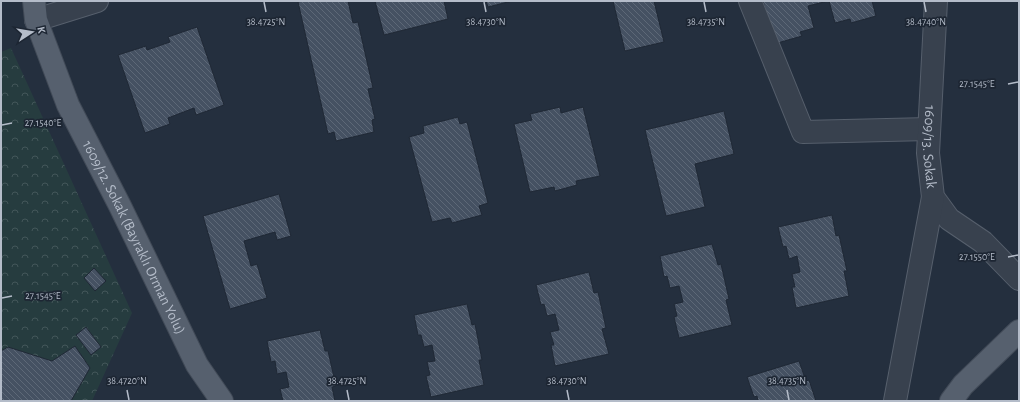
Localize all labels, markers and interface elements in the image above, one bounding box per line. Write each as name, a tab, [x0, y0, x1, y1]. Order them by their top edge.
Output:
north arrow	[12, 12, 52, 52]
text: 38.4725°N	[247, 17, 285, 27]
text: 38.4730°N	[466, 17, 506, 27]
text: 38.4735°N	[687, 17, 725, 27]
text: 38.4740°N	[906, 17, 946, 27]
text: K	[35, 26, 47, 35]
text: 27.1545°E	[959, 79, 995, 89]
street label: 1609/13. Sokak	[920, 105, 939, 189]
text: 27.1540°E	[25, 118, 61, 128]
street label: 1609/12. Sokak (Bayraklı Orman Yolu)	[80, 138, 188, 337]
text: 27.1550°E	[959, 252, 995, 262]
text: 27.1545°E	[25, 291, 61, 301]
text: 38.4720°N	[107, 376, 147, 386]
text: 38.4725°N	[328, 376, 366, 386]
text: 38.4730°N	[547, 376, 587, 386]
text: 38.4735°N	[768, 376, 806, 386]

